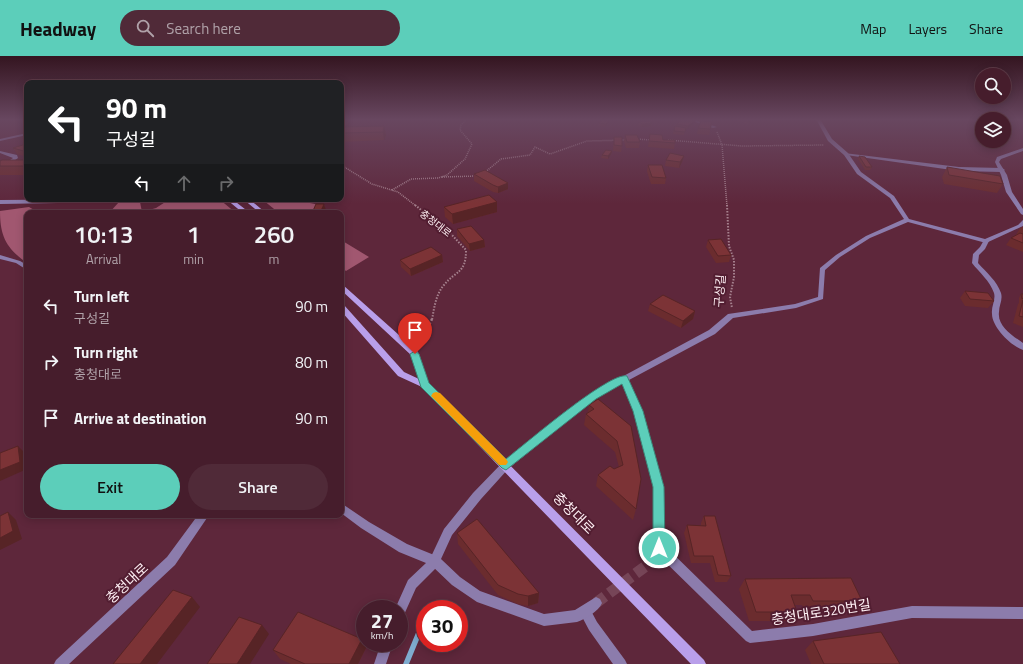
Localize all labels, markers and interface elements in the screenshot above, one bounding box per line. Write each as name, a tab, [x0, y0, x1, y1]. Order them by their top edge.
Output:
search box	[120, 10, 400, 46]
text: Headway	[20, 14, 96, 43]
icon: search	[134, 17, 156, 39]
text: Search here	[166, 17, 241, 40]
text: Map	[860, 18, 886, 39]
text: Layers	[908, 18, 947, 39]
text: Share	[969, 18, 1003, 39]
map controls	[975, 68, 1011, 148]
button: search	[975, 68, 1011, 104]
text: 90 m	[106, 86, 167, 129]
icon: left	[40, 96, 92, 148]
button: layers	[975, 112, 1011, 148]
text: 구성길	[106, 126, 156, 153]
icon: left	[131, 172, 153, 194]
icon: ahead	[173, 172, 195, 194]
icon: right	[215, 172, 237, 194]
street label: 충청대로	[417, 206, 455, 241]
text: 10:13	[74, 216, 133, 252]
text: 1	[187, 216, 200, 252]
text: 260	[254, 216, 294, 252]
text: Arrival	[86, 249, 121, 269]
text: min	[183, 249, 204, 269]
text: m	[269, 249, 279, 269]
street label: 구성길	[709, 274, 730, 308]
text: Turn left	[74, 285, 129, 308]
icon: left	[40, 295, 62, 317]
text: 90 m	[295, 295, 328, 318]
text: 구성길	[74, 308, 110, 328]
pin	[398, 313, 432, 354]
icon: arrive	[404, 319, 426, 341]
text: Turn right	[74, 341, 138, 364]
icon: right	[40, 351, 62, 373]
text: 80 m	[295, 351, 328, 374]
text: 충청대로	[74, 364, 122, 384]
icon: arrive	[40, 407, 62, 429]
text: Arrive at destination	[74, 407, 207, 430]
text: 90 m	[295, 407, 328, 430]
button: Exit	[40, 464, 180, 510]
button: Share	[188, 464, 328, 510]
street label: 충청대로	[549, 487, 600, 538]
position arrow	[638, 527, 680, 569]
street label: 충청대로	[101, 557, 153, 608]
street label: 충청대로320번길	[769, 593, 872, 630]
speed limit sign: 30	[416, 600, 468, 652]
text: 27	[371, 605, 393, 636]
text: km/h	[371, 628, 393, 643]

